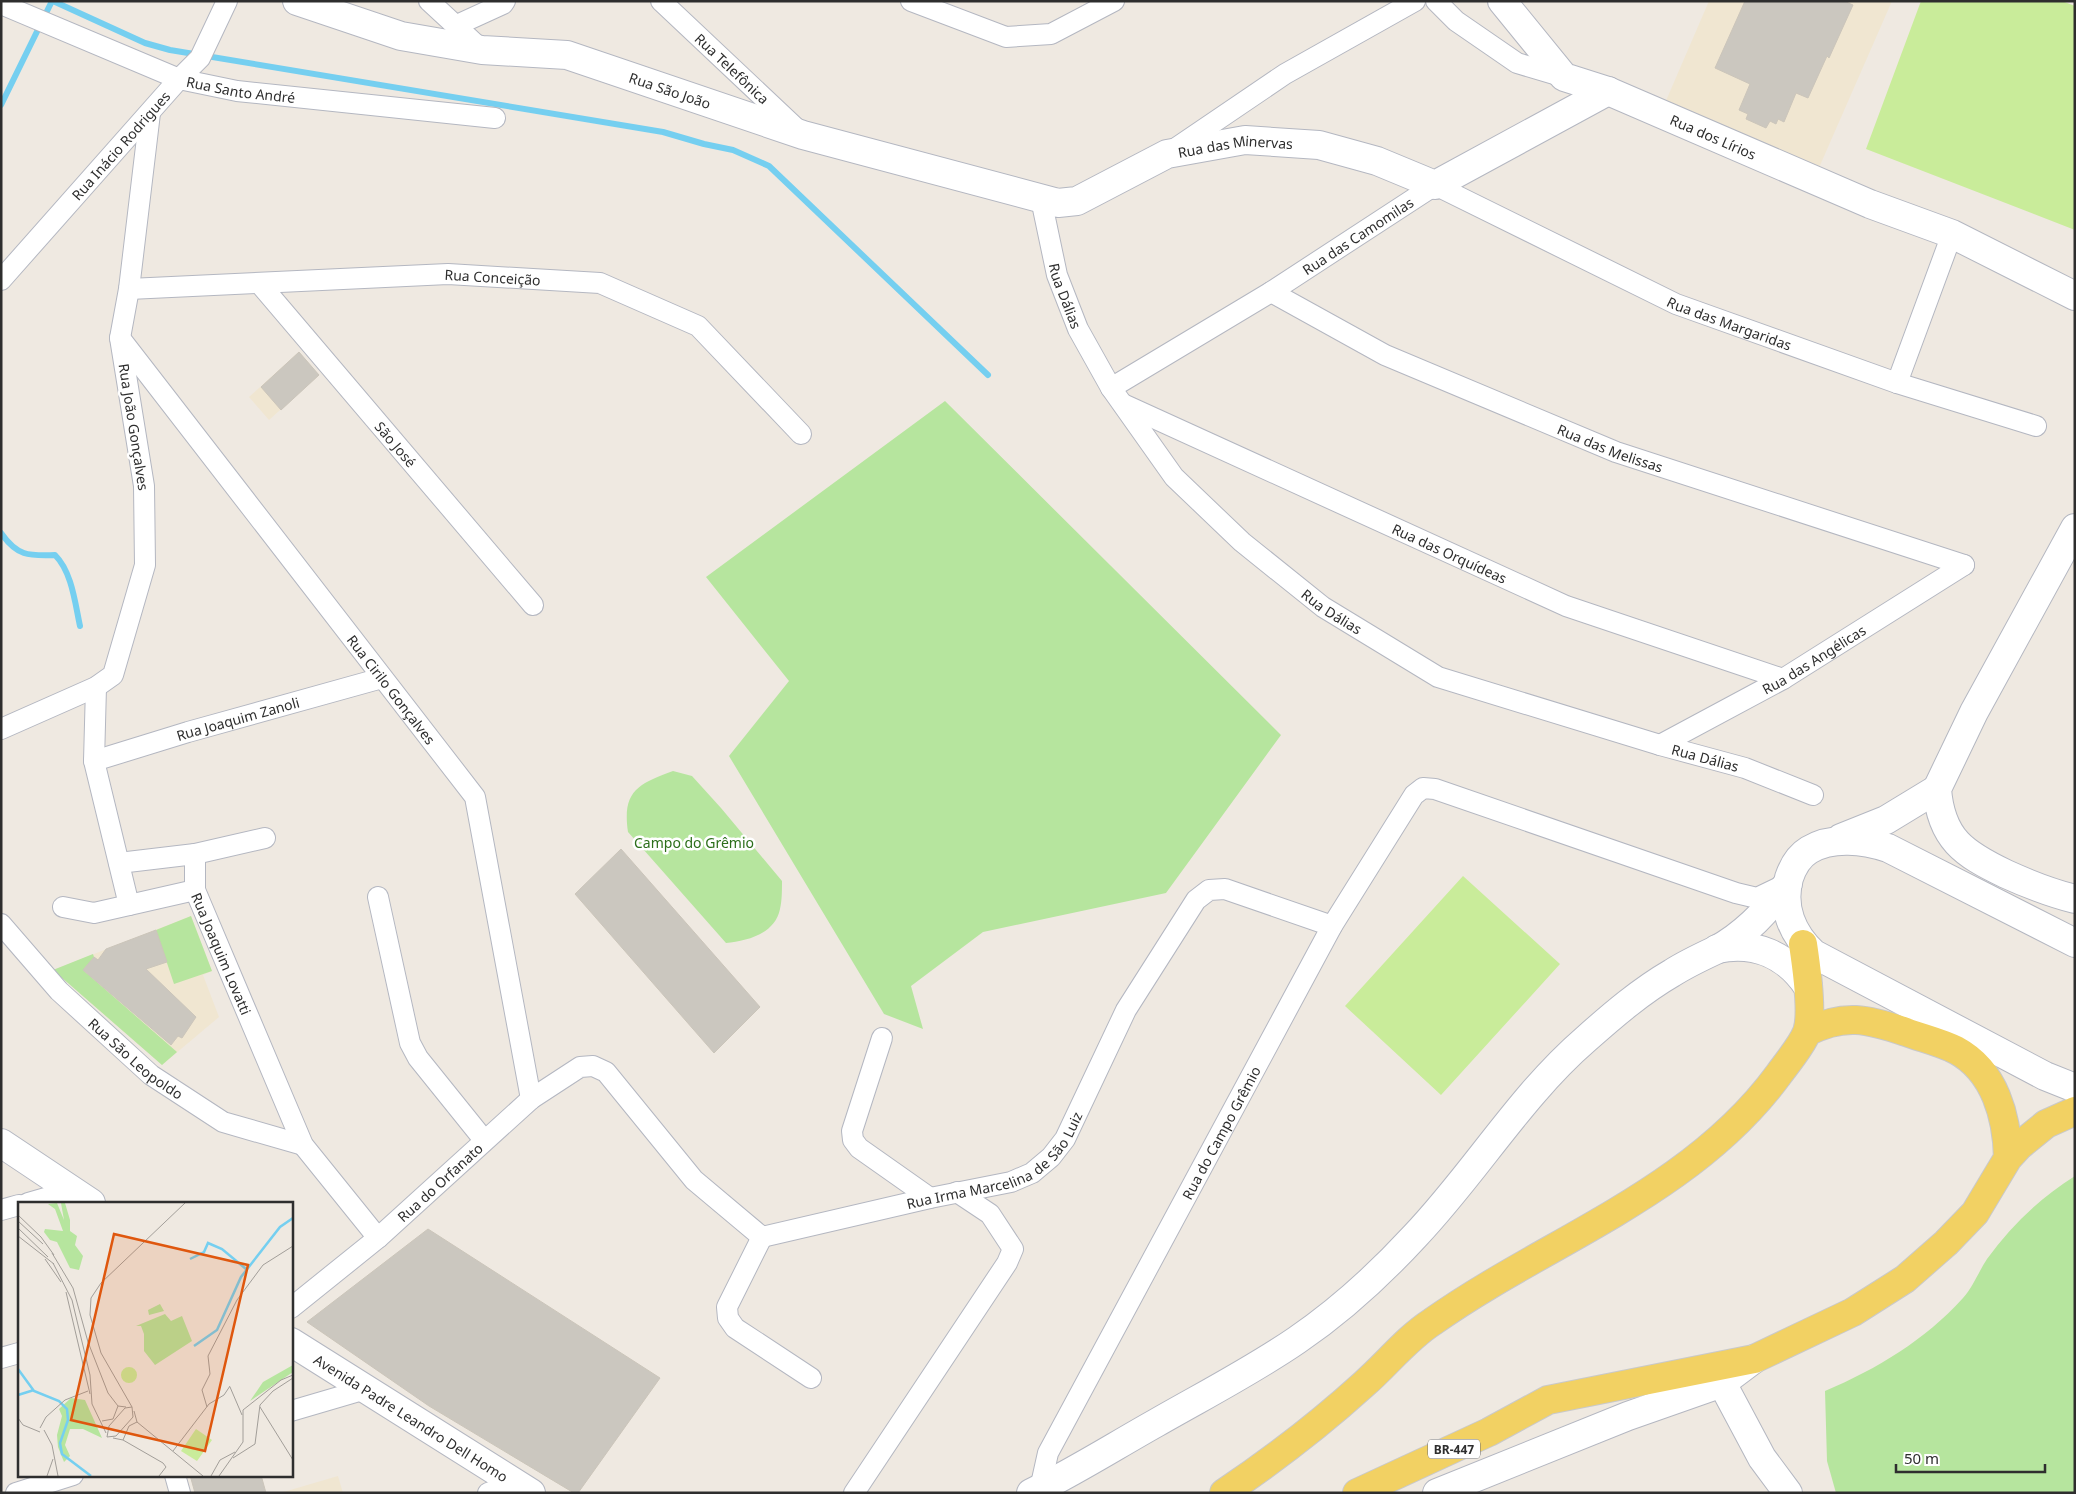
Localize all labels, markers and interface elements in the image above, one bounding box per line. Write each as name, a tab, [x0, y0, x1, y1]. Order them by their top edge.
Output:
street label: Rua Telefônica	[691, 29, 774, 108]
street label: Rua São João	[627, 67, 714, 113]
street label: Rua Santo André	[185, 71, 296, 107]
street label: Rua Inácio Rodrigues	[67, 86, 174, 204]
street label: Rua dos Lírios	[1667, 110, 1760, 163]
street label: Rua das Minervas	[1176, 131, 1294, 161]
street label: Rua das Camomilas	[1298, 192, 1417, 279]
street label: Rua Dálias	[1045, 261, 1087, 332]
street label: Rua Conceição	[444, 264, 541, 289]
street label: Rua das Margaridas	[1664, 292, 1795, 354]
street label: Rua João Gonçalves	[115, 362, 153, 492]
street label: São José	[371, 417, 421, 471]
street label: Rua das Melissas	[1555, 419, 1666, 476]
street label: Rua das Orquídeas	[1389, 519, 1510, 587]
street label: Rua Dálias	[1298, 584, 1366, 638]
street label: Rua das Angélicas	[1758, 620, 1869, 698]
street label: Rua Cirilo Gonçalves	[343, 630, 440, 748]
street label: Rua Joaquim Zanoli	[174, 692, 301, 745]
street label: Rua Dálias	[1670, 739, 1741, 776]
park label: Campo do Grêmio	[634, 833, 754, 852]
street label: Rua Joaquim Lovatti	[188, 889, 256, 1017]
street label: Rua São Leopoldo	[85, 1013, 187, 1103]
street label: Rua do Campo Grêmio	[1177, 1062, 1264, 1203]
street label: Rua Irma Marcelina de São Luiz	[905, 1108, 1086, 1213]
street label: Rua do Orfanato	[393, 1138, 486, 1226]
inset map	[18, 1202, 292, 1476]
street label: Avenida Padre Leandro Dell Homo	[311, 1349, 512, 1486]
road number: BR-447	[1428, 1440, 1480, 1458]
scale bar	[1896, 1442, 2045, 1474]
text: 50 m	[1904, 1448, 1939, 1468]

